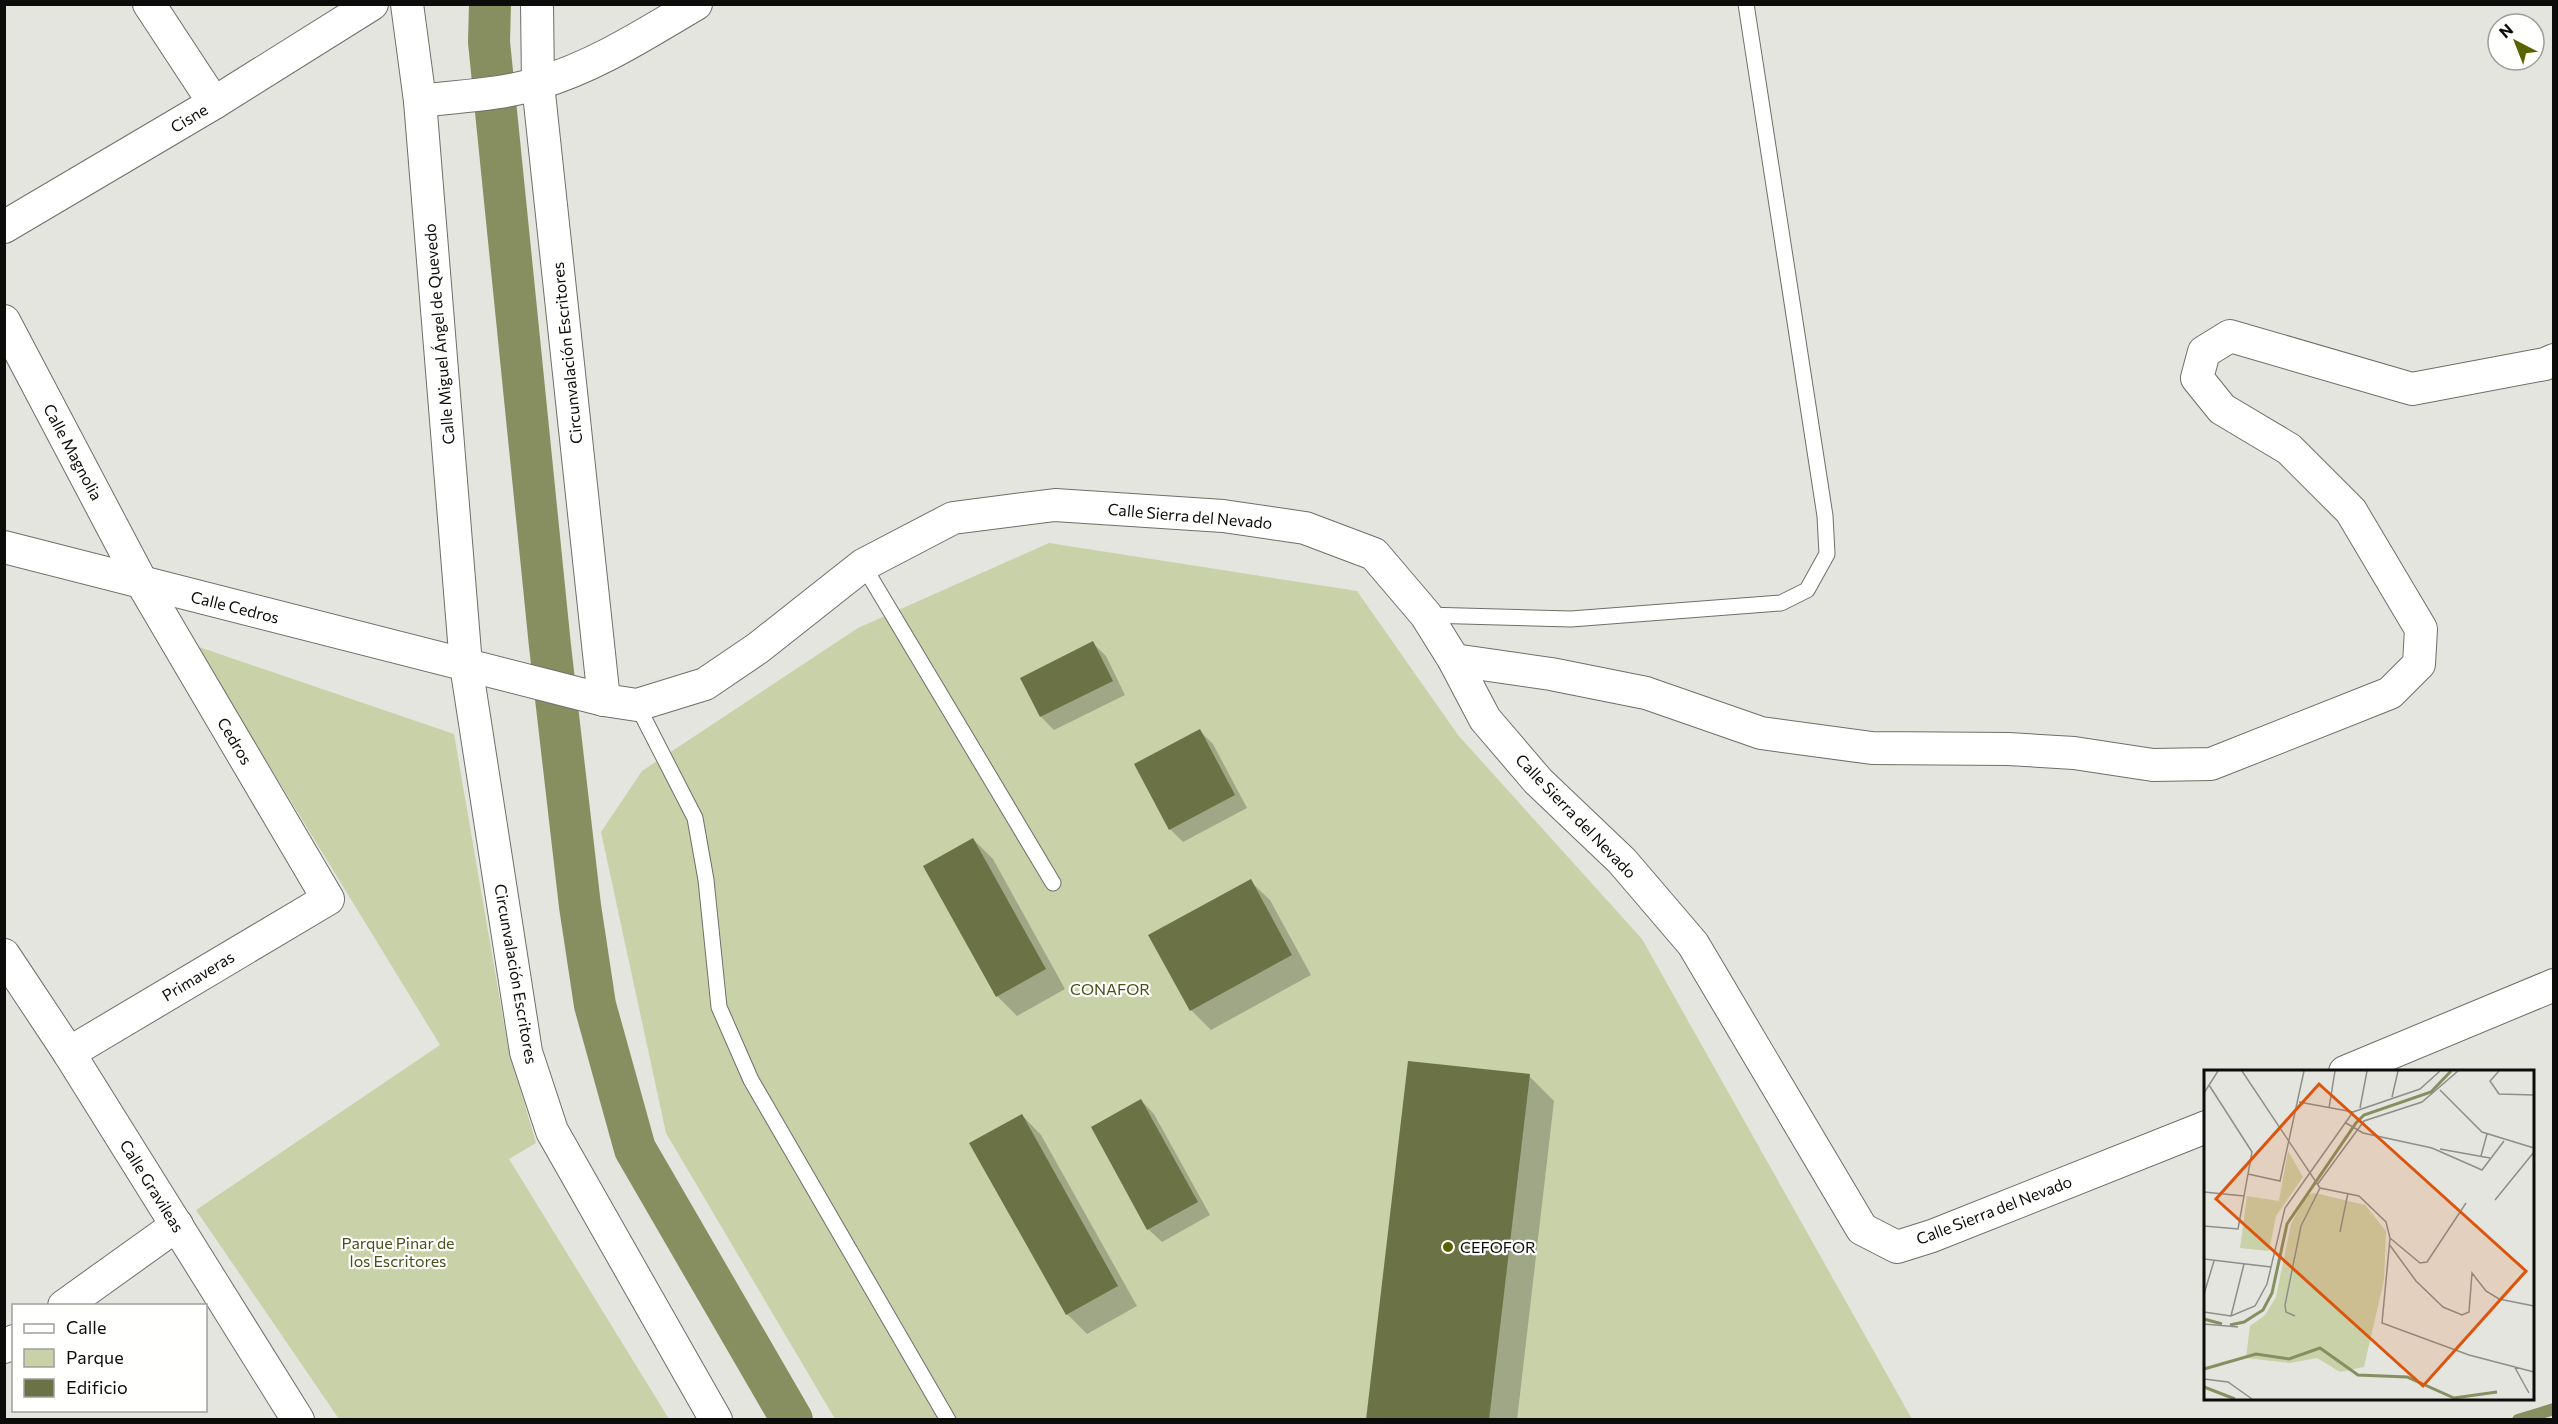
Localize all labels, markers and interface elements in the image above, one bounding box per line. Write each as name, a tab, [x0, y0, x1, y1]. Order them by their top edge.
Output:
north arrow	[2486, 12, 2546, 72]
text: N	[2495, 19, 2516, 42]
street label: Cisne	[167, 99, 211, 136]
street label: Calle Miguel Ángel de Quevedo	[419, 223, 458, 445]
street label: Circunvalación Escritores	[548, 261, 585, 445]
street label: Calle Magnolia	[40, 400, 107, 503]
street label: Calle Sierra del Nevado	[1107, 499, 1273, 532]
street label: Calle Cedros	[189, 586, 281, 627]
street label: Cedros	[214, 714, 257, 768]
street label: Calle Sierra del Nevado	[1512, 750, 1641, 882]
street label: Circunvalación Escritores	[491, 882, 542, 1066]
street label: Primaveras	[158, 947, 237, 1005]
park label: CONAFOR	[1070, 979, 1150, 998]
inset map	[2204, 1070, 2534, 1400]
street label: Calle Gravileas	[116, 1136, 188, 1236]
street label: Calle Sierra del Nevado	[1913, 1171, 2074, 1248]
park label: Parque Pinar de los Escritores	[341, 1233, 455, 1270]
place label: CEFOFOR	[1460, 1237, 1536, 1256]
marker: CEFOFOR	[1441, 1240, 1455, 1254]
legend	[12, 1304, 207, 1412]
text: Calle	[66, 1316, 106, 1338]
text: Parque	[66, 1346, 124, 1368]
text: Edificio	[66, 1376, 128, 1398]

